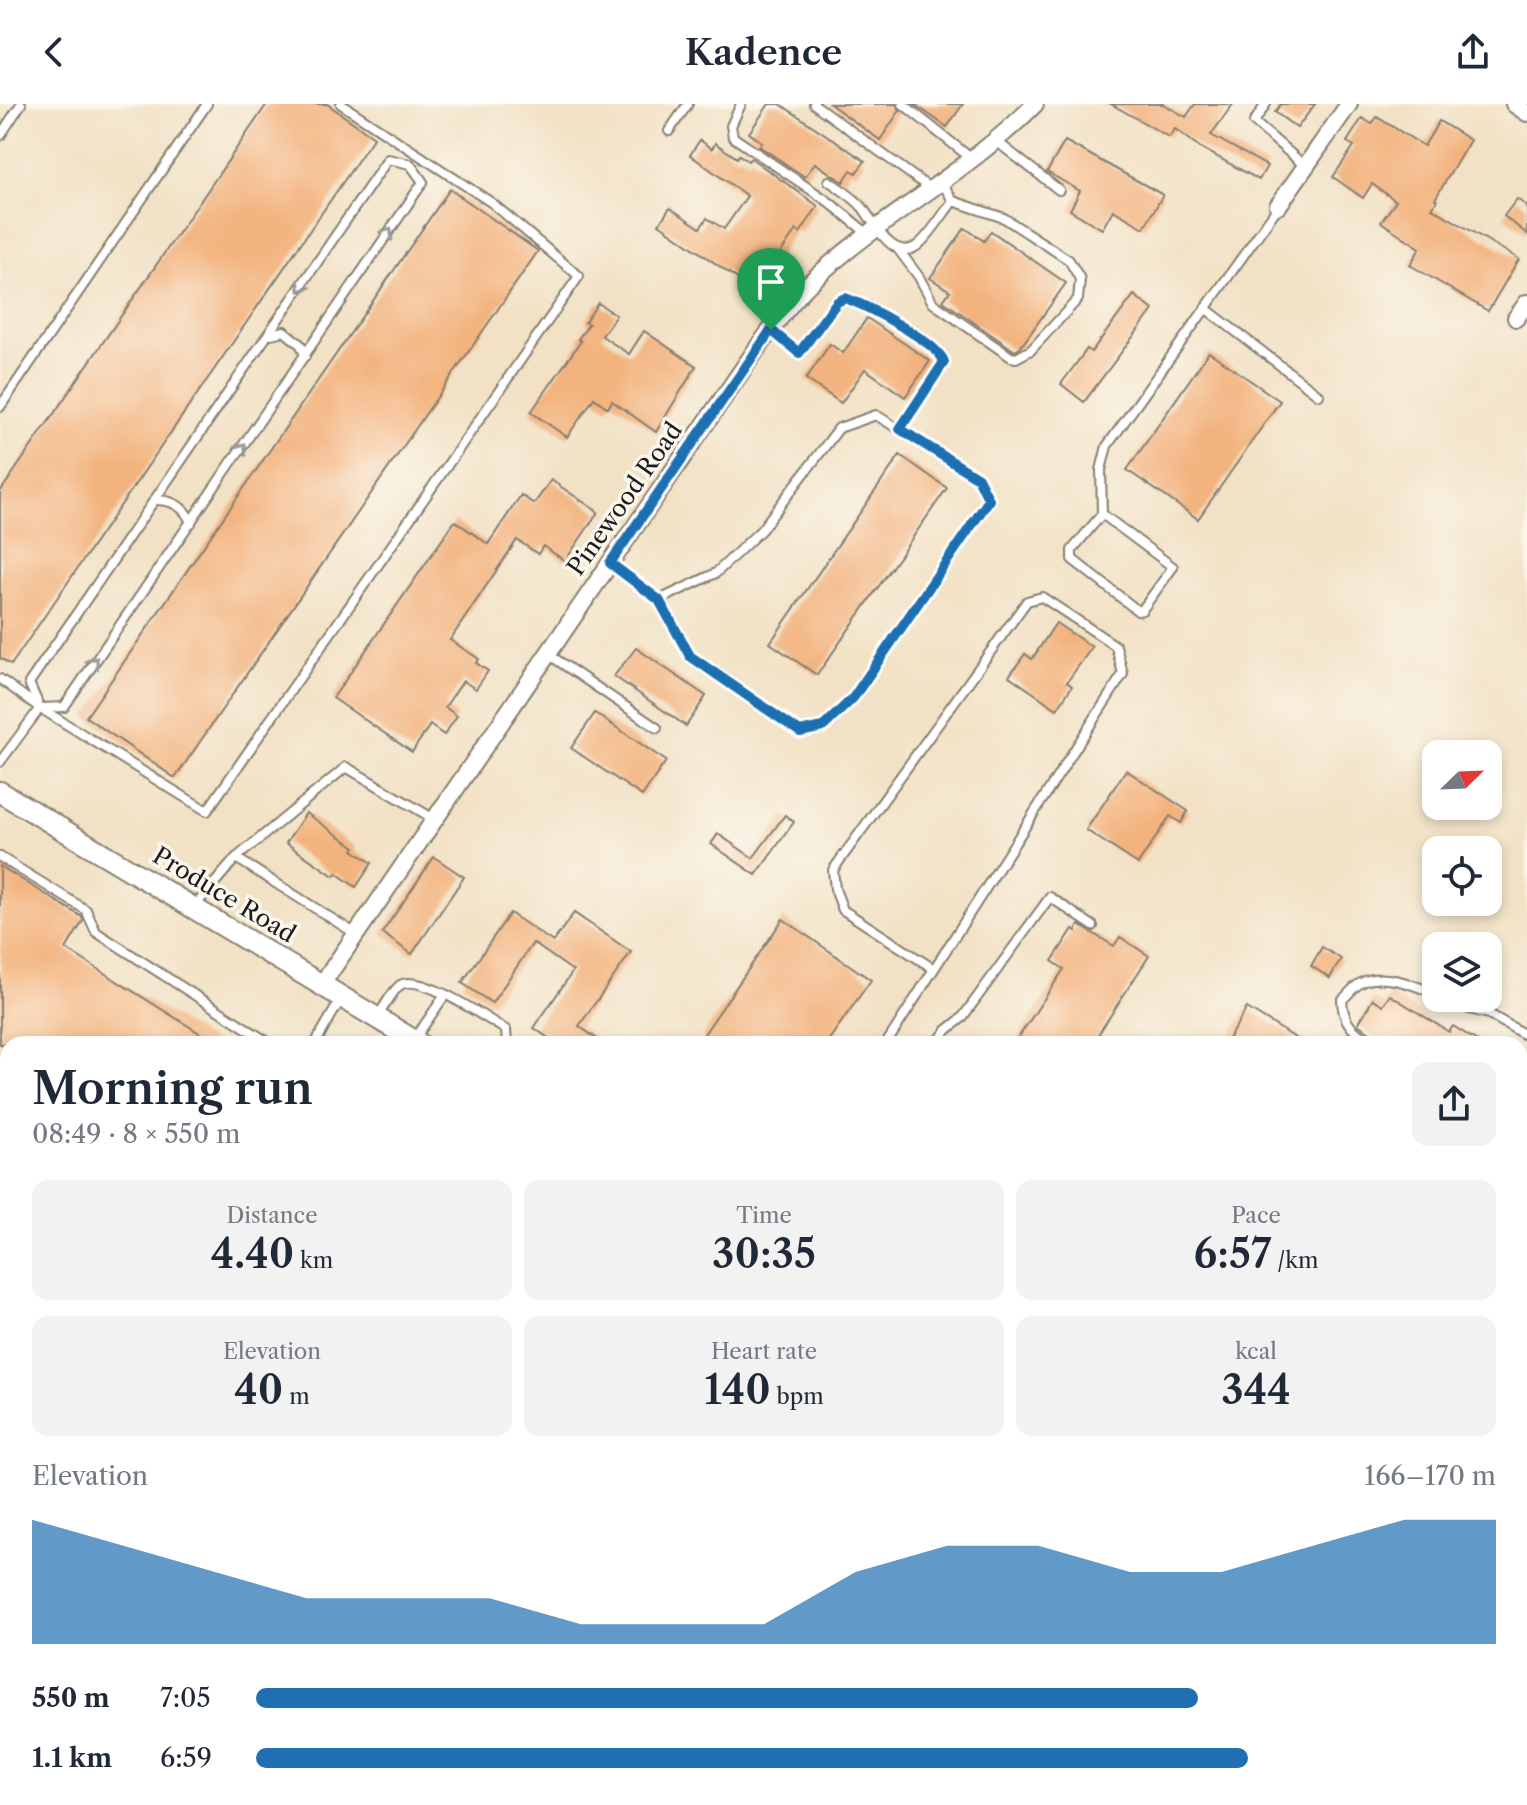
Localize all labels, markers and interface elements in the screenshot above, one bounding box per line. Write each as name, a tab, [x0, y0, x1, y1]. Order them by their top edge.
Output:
icon: back	[32, 30, 76, 74]
text: Kadence	[685, 30, 842, 74]
icon: share	[1451, 30, 1495, 74]
one-way arrow	[379, 228, 394, 242]
pin	[737, 248, 805, 330]
icon: arrive	[749, 260, 793, 304]
one-way arrow	[297, 279, 312, 293]
street label: Pinewood Road	[561, 416, 688, 581]
one-way arrow	[232, 443, 247, 457]
one-way arrow	[85, 657, 100, 671]
north arrow	[1422, 740, 1502, 820]
map controls	[1422, 740, 1502, 1012]
button: locate	[1422, 836, 1502, 916]
street label: Produce Road	[148, 841, 301, 949]
button: layers	[1422, 932, 1502, 1012]
text: Morning run	[32, 1061, 313, 1115]
button: share	[1412, 1062, 1496, 1146]
text: 08:49 · 8 × 550 m	[32, 1118, 240, 1150]
text: Distance	[226, 1202, 318, 1229]
text: Time	[736, 1202, 792, 1229]
text: Pace	[1231, 1202, 1281, 1229]
text: 4.40	[211, 1229, 294, 1278]
text: 30:35	[712, 1229, 816, 1278]
text: 6:57	[1194, 1229, 1271, 1278]
text: km	[294, 1247, 333, 1274]
text: /km	[1271, 1247, 1318, 1274]
text: Elevation	[223, 1338, 321, 1365]
text: Heart rate	[711, 1338, 817, 1365]
text: kcal	[1235, 1338, 1277, 1365]
text: 40	[234, 1365, 283, 1414]
text: 140	[704, 1365, 771, 1414]
text: 344	[1221, 1365, 1291, 1414]
text: m	[283, 1383, 310, 1410]
text: bpm	[771, 1383, 824, 1410]
text: Elevation	[32, 1460, 148, 1492]
text: 166–170 m	[1364, 1460, 1496, 1492]
text: 550 m	[32, 1682, 110, 1714]
text: 7:05	[160, 1682, 211, 1714]
text: 1.1 km	[32, 1742, 112, 1774]
text: 6:59	[160, 1742, 212, 1774]

